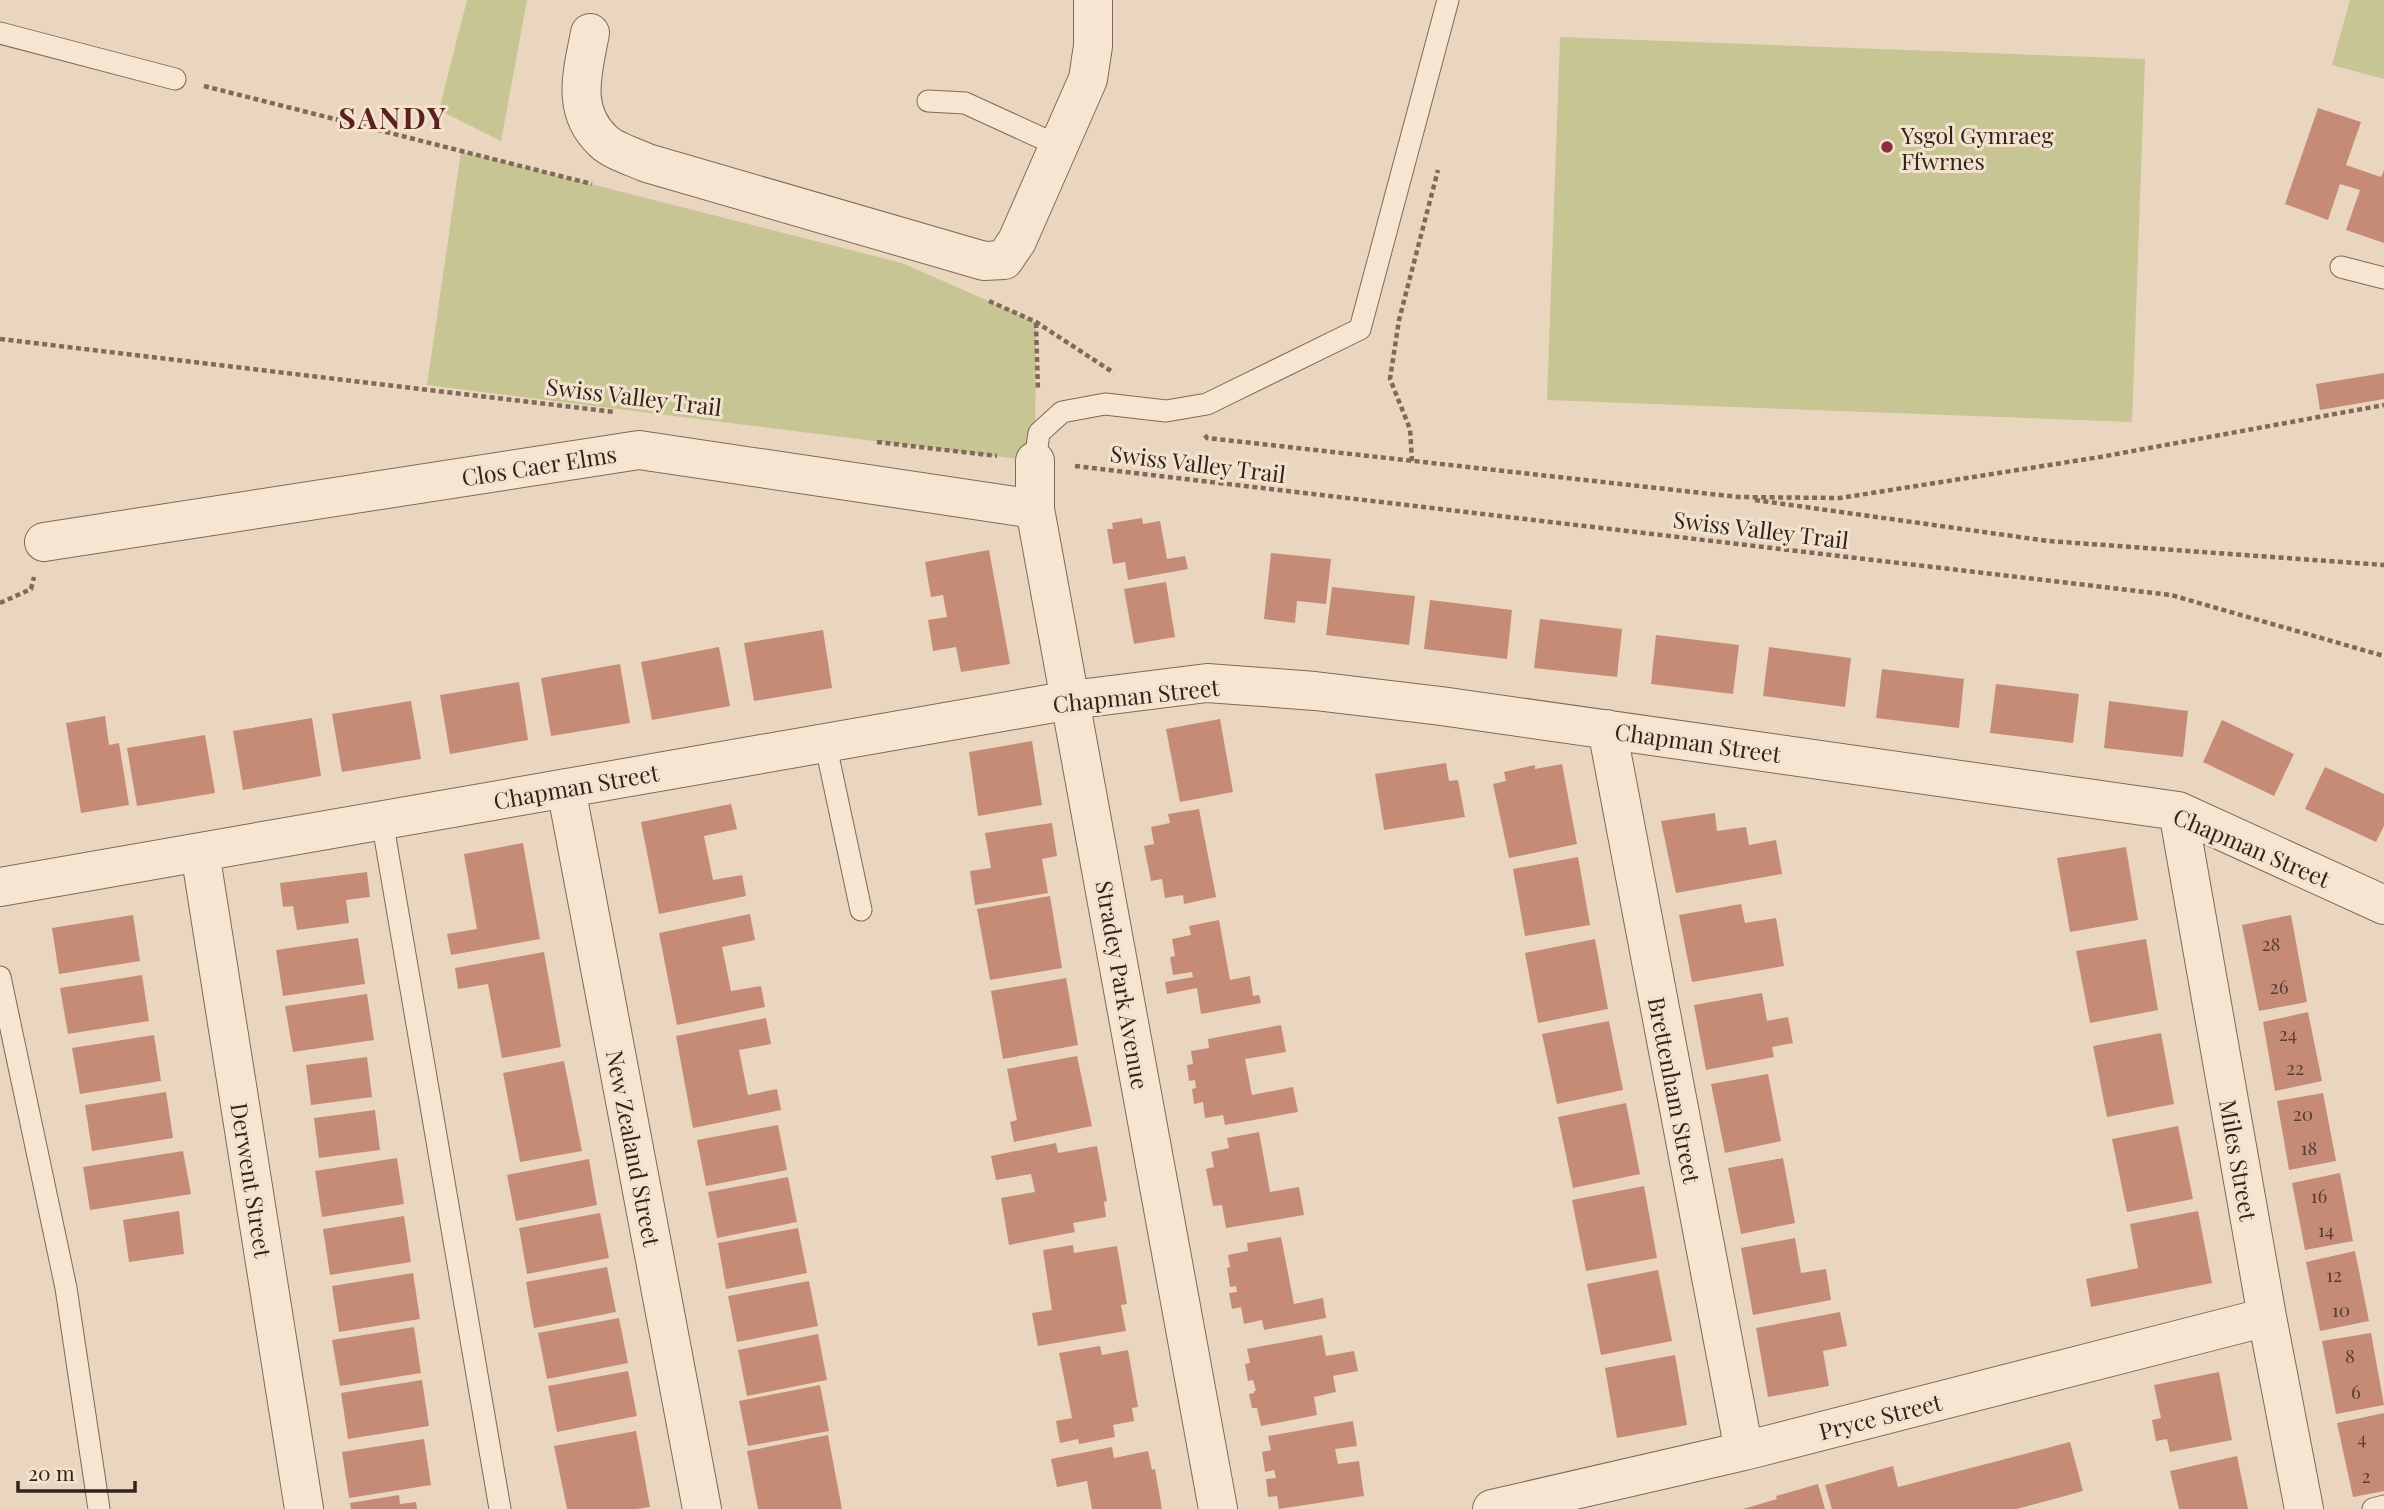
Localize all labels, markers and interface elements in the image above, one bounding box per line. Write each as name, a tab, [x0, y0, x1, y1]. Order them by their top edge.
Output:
district label: SANDY	[338, 97, 448, 137]
place label: Ysgol Gymraeg Ffwrnes	[1900, 119, 2054, 176]
marker: Ysgol Gymraeg Ffwrnes	[1879, 139, 1895, 155]
street label: Swiss Valley Trail	[544, 370, 724, 422]
street label: Clos Caer Elms	[459, 437, 619, 493]
street label: Swiss Valley Trail	[1108, 437, 1288, 489]
street label: Swiss Valley Trail	[1671, 503, 1851, 555]
street label: Chapman Street	[1051, 671, 1222, 719]
street label: Chapman Street	[1613, 715, 1784, 769]
street label: Chapman Street	[491, 756, 662, 816]
street label: Chapman Street	[2169, 800, 2336, 894]
street label: Stradey Park Avenue	[1089, 878, 1157, 1092]
house number: 28	[2262, 930, 2280, 956]
house number: 26	[2270, 973, 2289, 999]
street label: Brettenham Street	[1642, 994, 1708, 1187]
house number: 24	[2279, 1020, 2297, 1046]
street label: New Zealand Street	[600, 1047, 668, 1250]
house number: 22	[2286, 1054, 2304, 1080]
street label: Miles Street	[2213, 1097, 2265, 1224]
street label: Derwent Street	[224, 1100, 280, 1261]
house number: 20	[2293, 1100, 2313, 1126]
house number: 18	[2301, 1134, 2317, 1160]
house number: 16	[2311, 1182, 2328, 1208]
house number: 14	[2318, 1216, 2334, 1242]
house number: 12	[2326, 1261, 2342, 1287]
house number: 10	[2332, 1296, 2350, 1322]
house number: 8	[2345, 1342, 2355, 1368]
house number: 6	[2351, 1378, 2361, 1404]
street label: Pryce Street	[1815, 1386, 1945, 1446]
house number: 4	[2357, 1424, 2367, 1450]
scale bar	[18, 1450, 135, 1494]
text: 20 m	[28, 1458, 75, 1486]
house number: 2	[2361, 1462, 2371, 1488]

